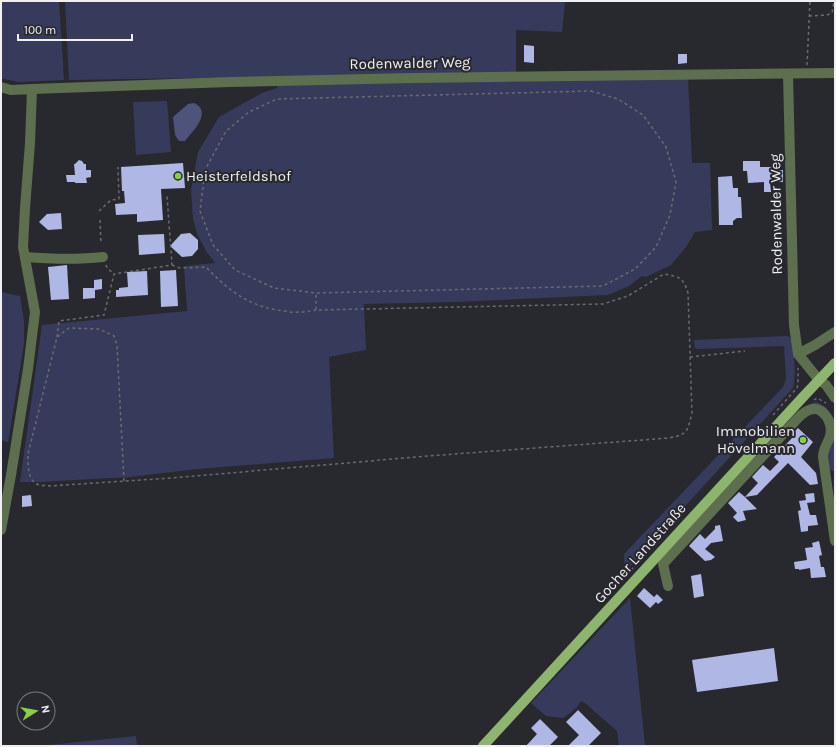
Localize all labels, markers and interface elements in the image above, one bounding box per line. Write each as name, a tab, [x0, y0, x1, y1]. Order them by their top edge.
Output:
scale bar	[18, 16, 132, 42]
text: 100 m	[24, 23, 56, 37]
street label: Rodenwalder Weg	[349, 53, 471, 73]
street label: Rodenwalder Weg	[766, 153, 786, 275]
place label: Heisterfeldshof	[186, 167, 292, 185]
marker: Heisterfeldshof	[173, 171, 183, 181]
place label: Immobilien Hövelmann	[716, 422, 795, 457]
marker: Immobilien Hövelmann	[798, 435, 808, 445]
street label: Gocher Landstraße	[590, 499, 690, 607]
north arrow	[16, 691, 56, 731]
text: N	[38, 704, 52, 714]

